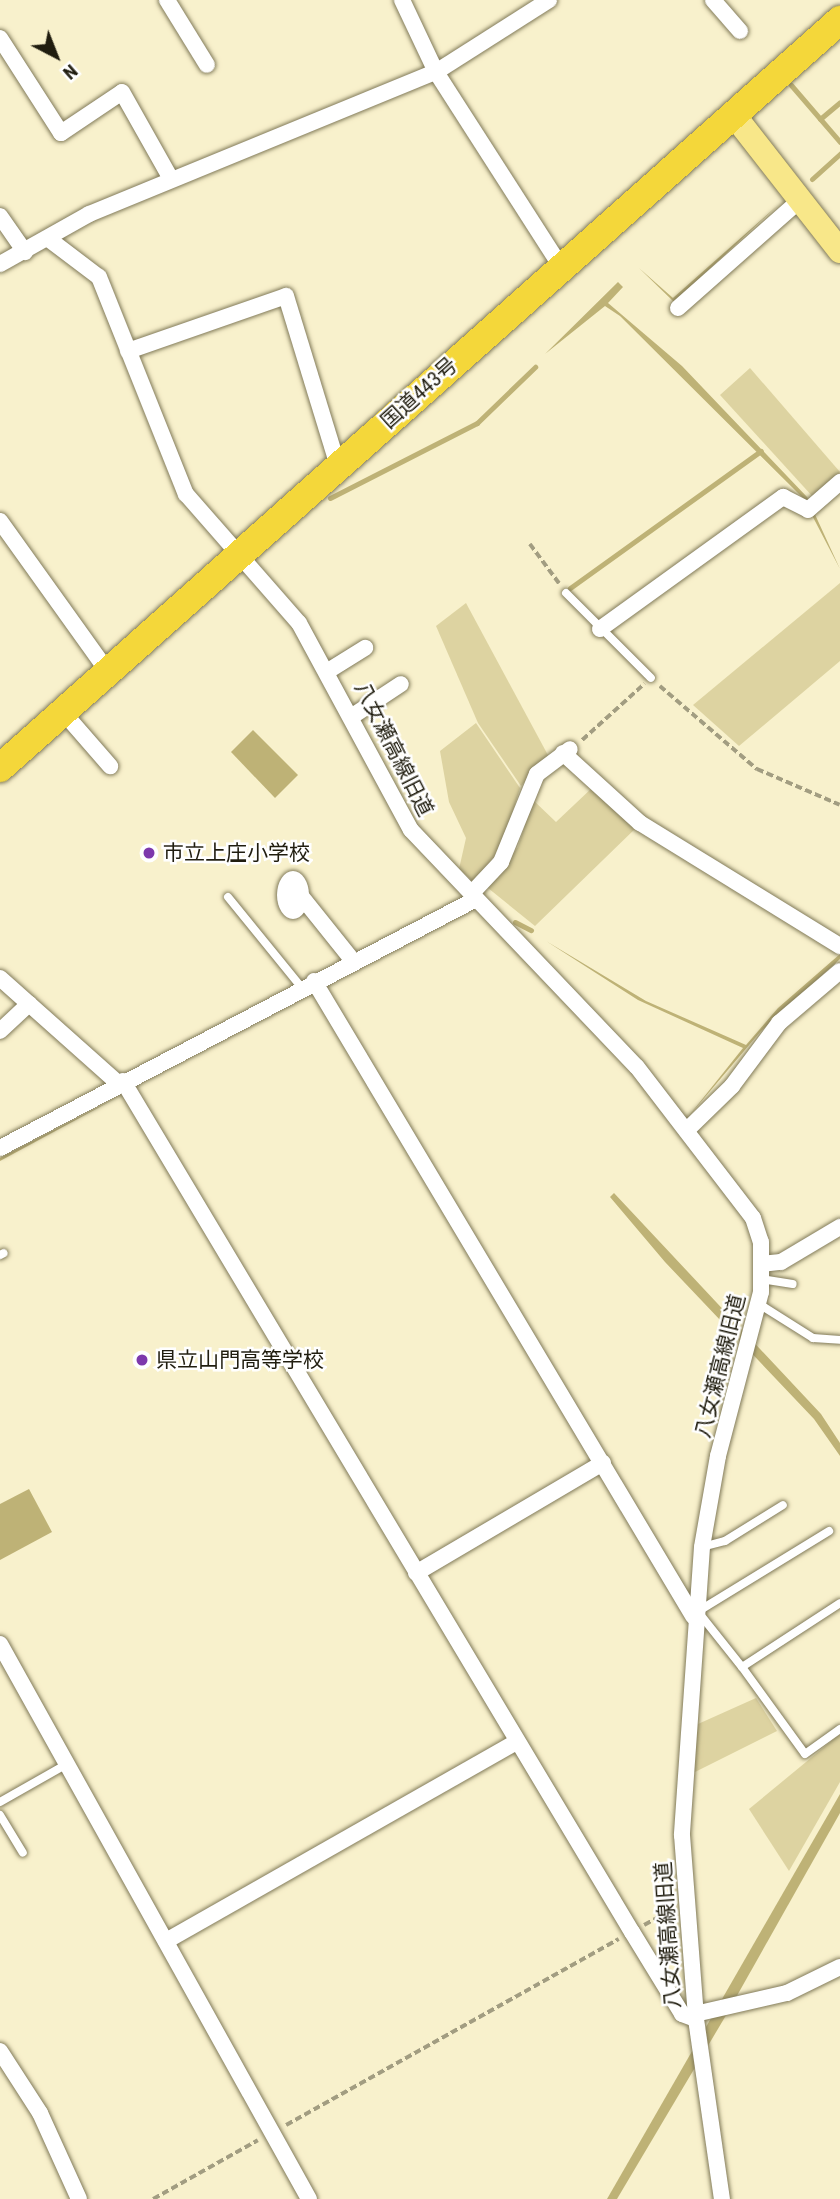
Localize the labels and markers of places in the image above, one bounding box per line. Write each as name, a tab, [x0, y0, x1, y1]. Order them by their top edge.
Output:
place label: 市立上庄小学校	[163, 840, 310, 866]
marker: 市立上庄小学校	[141, 845, 157, 861]
place label: 県立山門高等学校	[156, 1347, 324, 1373]
marker: 県立山門高等学校	[134, 1352, 150, 1368]

